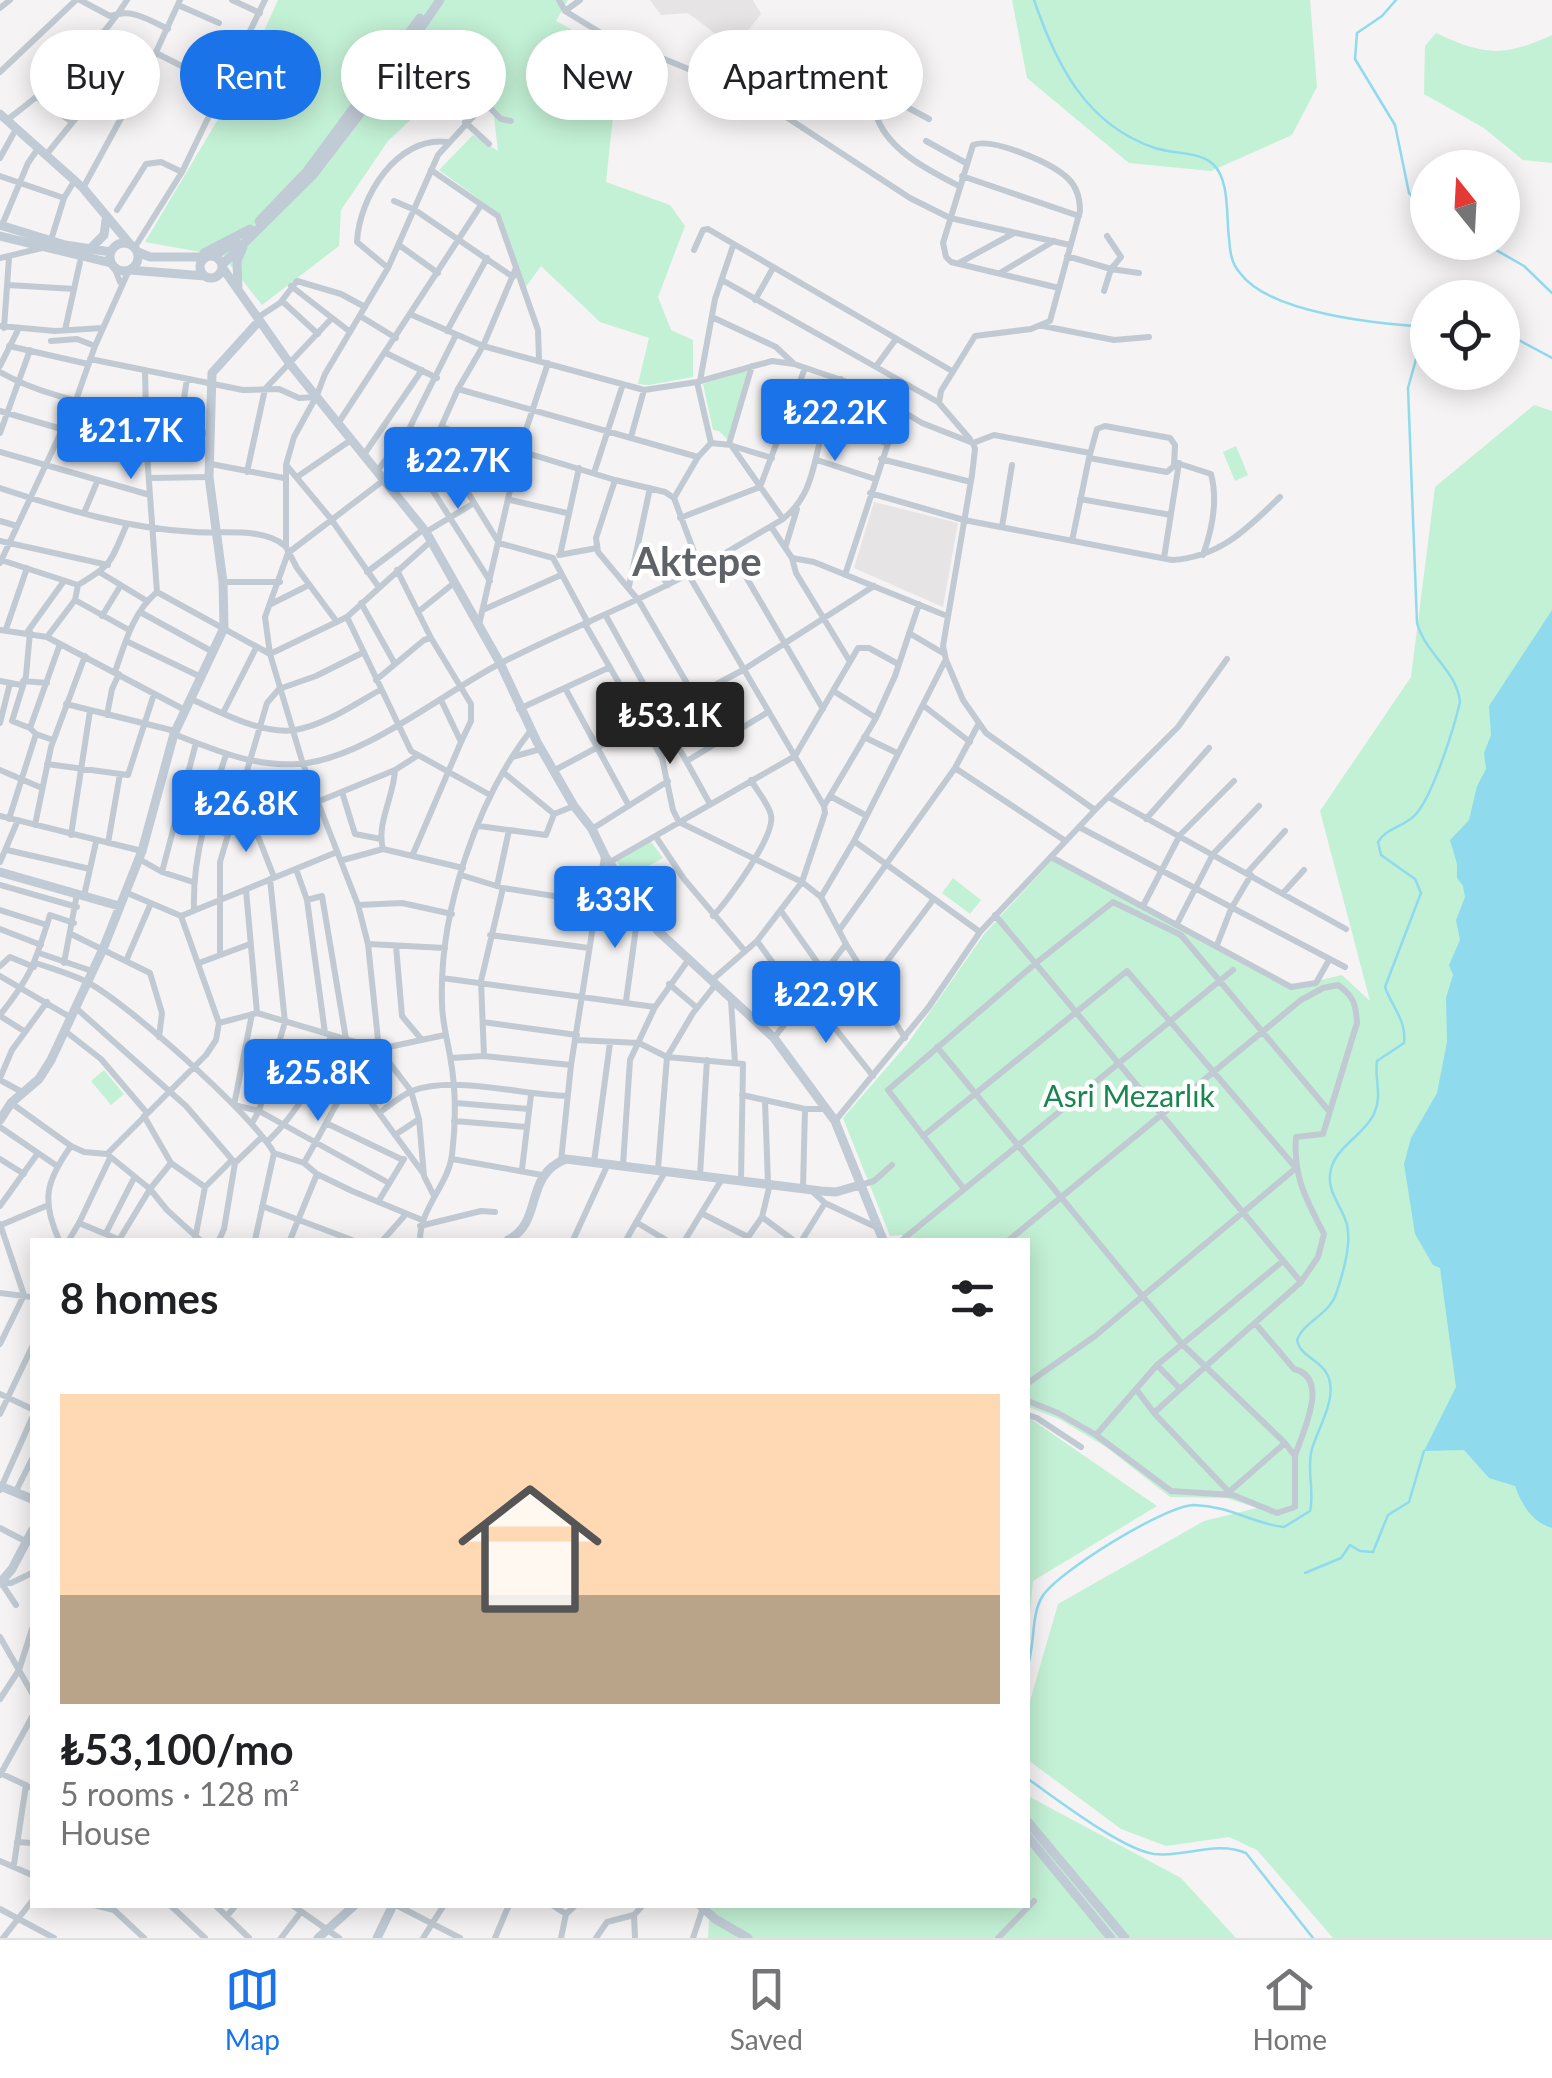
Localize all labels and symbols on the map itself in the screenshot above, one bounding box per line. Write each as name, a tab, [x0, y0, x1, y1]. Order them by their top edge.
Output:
north arrow	[1410, 150, 1520, 260]
pin: ₺22.2K	[754, 379, 916, 464]
pin: ₺21.7K	[50, 397, 212, 482]
pin: ₺22.7K	[377, 427, 539, 512]
district label: Aktepe	[631, 537, 762, 585]
pin: ₺53.1K	[589, 682, 751, 767]
pin: ₺26.8K	[165, 770, 327, 855]
pin: ₺33K	[556, 866, 674, 951]
pin: ₺22.9K	[745, 961, 907, 1046]
pin: ₺25.8K	[237, 1039, 399, 1124]
park label: Asri Mezarlık	[1043, 1077, 1215, 1113]

